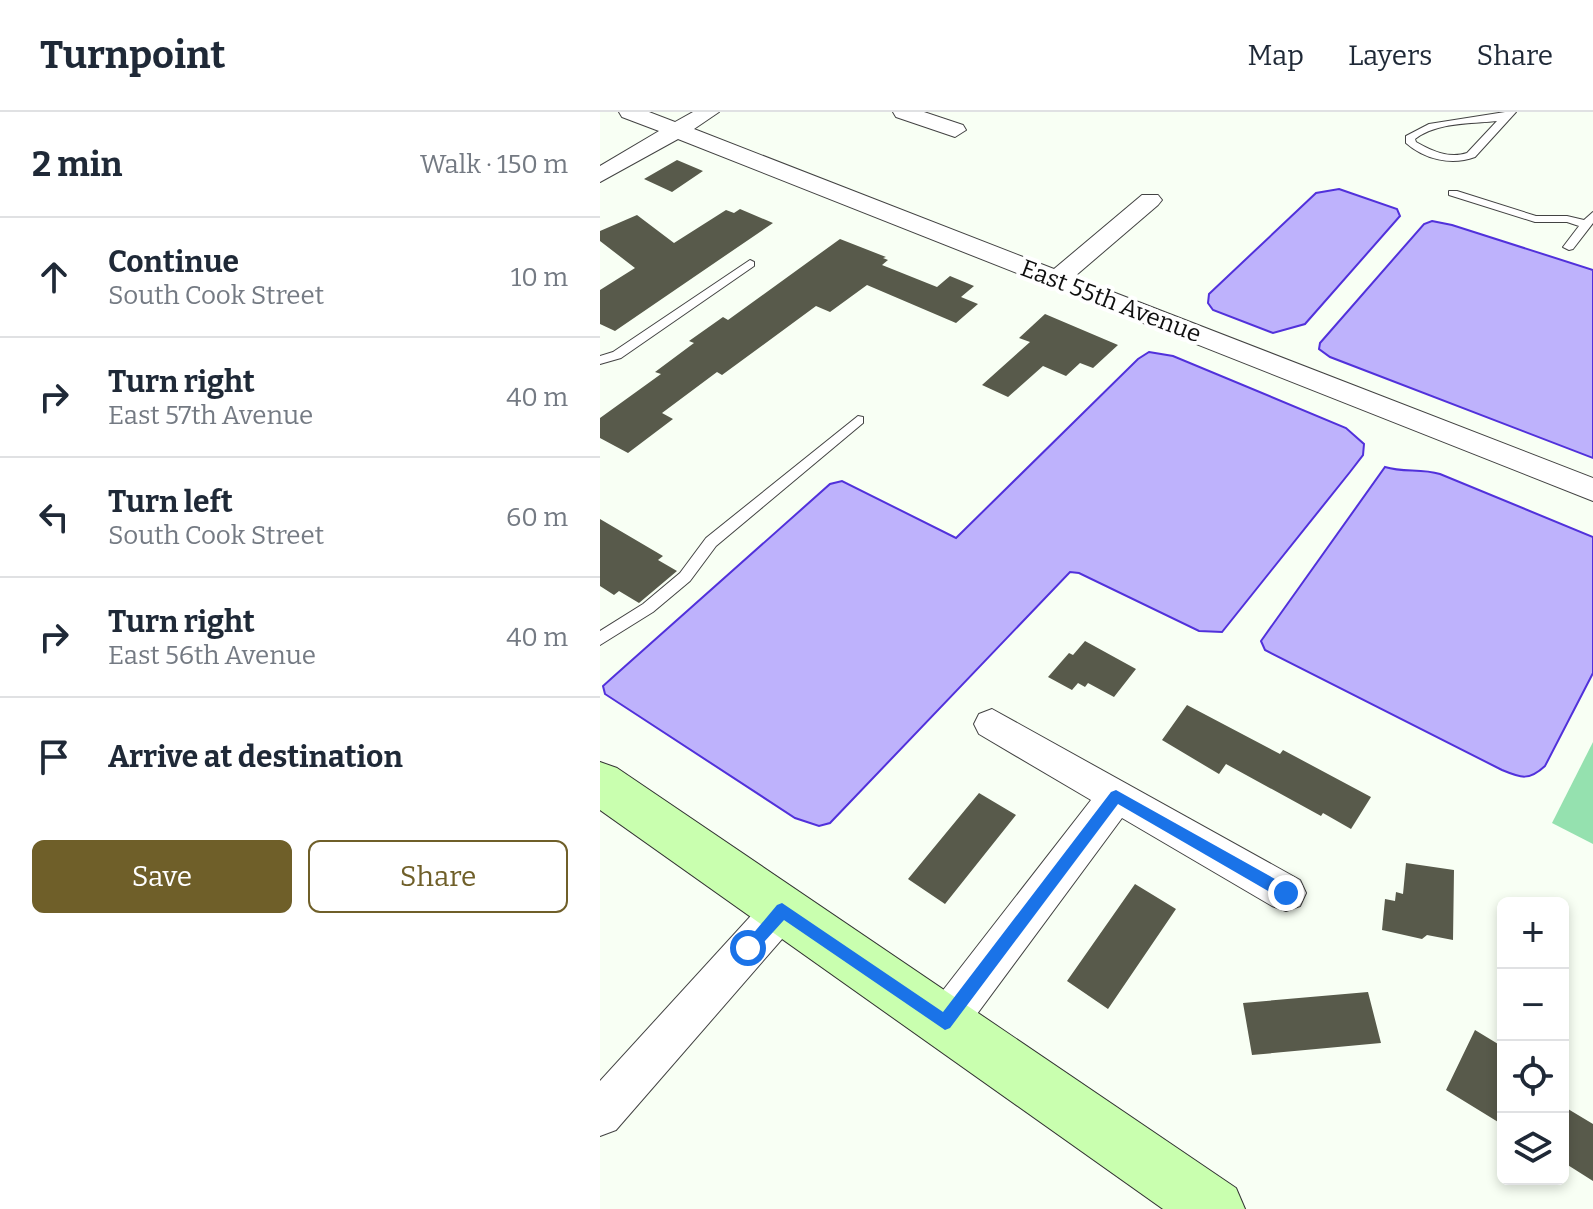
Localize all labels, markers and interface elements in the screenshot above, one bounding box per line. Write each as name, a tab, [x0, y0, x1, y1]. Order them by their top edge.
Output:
text: Turnpoint	[40, 32, 226, 78]
text: Map	[1247, 39, 1304, 72]
text: Layers	[1348, 39, 1432, 72]
text: Share	[1476, 39, 1553, 72]
text: 2 min	[32, 144, 122, 185]
text: Walk · 150 m	[420, 149, 568, 180]
text: Continue	[108, 244, 239, 280]
street label: East 55th Avenue	[1017, 254, 1205, 348]
icon: ahead	[32, 255, 76, 299]
text: 10 m	[511, 262, 568, 293]
text: South Cook Street	[108, 280, 324, 311]
text: Turn right	[108, 364, 255, 400]
icon: right	[32, 375, 76, 419]
text: 40 m	[506, 382, 568, 413]
text: East 57th Avenue	[108, 400, 313, 431]
text: Turn left	[108, 484, 233, 520]
icon: left	[32, 495, 76, 539]
text: 60 m	[506, 502, 568, 533]
text: South Cook Street	[108, 520, 324, 551]
text: Turn right	[108, 604, 255, 640]
icon: right	[32, 615, 76, 659]
text: 40 m	[506, 622, 568, 653]
text: East 56th Avenue	[108, 640, 316, 671]
icon: arrive	[32, 735, 76, 779]
text: Arrive at destination	[108, 739, 403, 775]
button: Save	[32, 840, 292, 913]
button: Share	[308, 840, 568, 913]
route end	[1268, 875, 1304, 911]
map controls	[1497, 897, 1569, 1185]
button: +	[1497, 897, 1569, 969]
route start	[730, 930, 766, 966]
button: −	[1497, 969, 1569, 1041]
button: locate	[1497, 1041, 1569, 1113]
button: layers	[1497, 1113, 1569, 1185]

